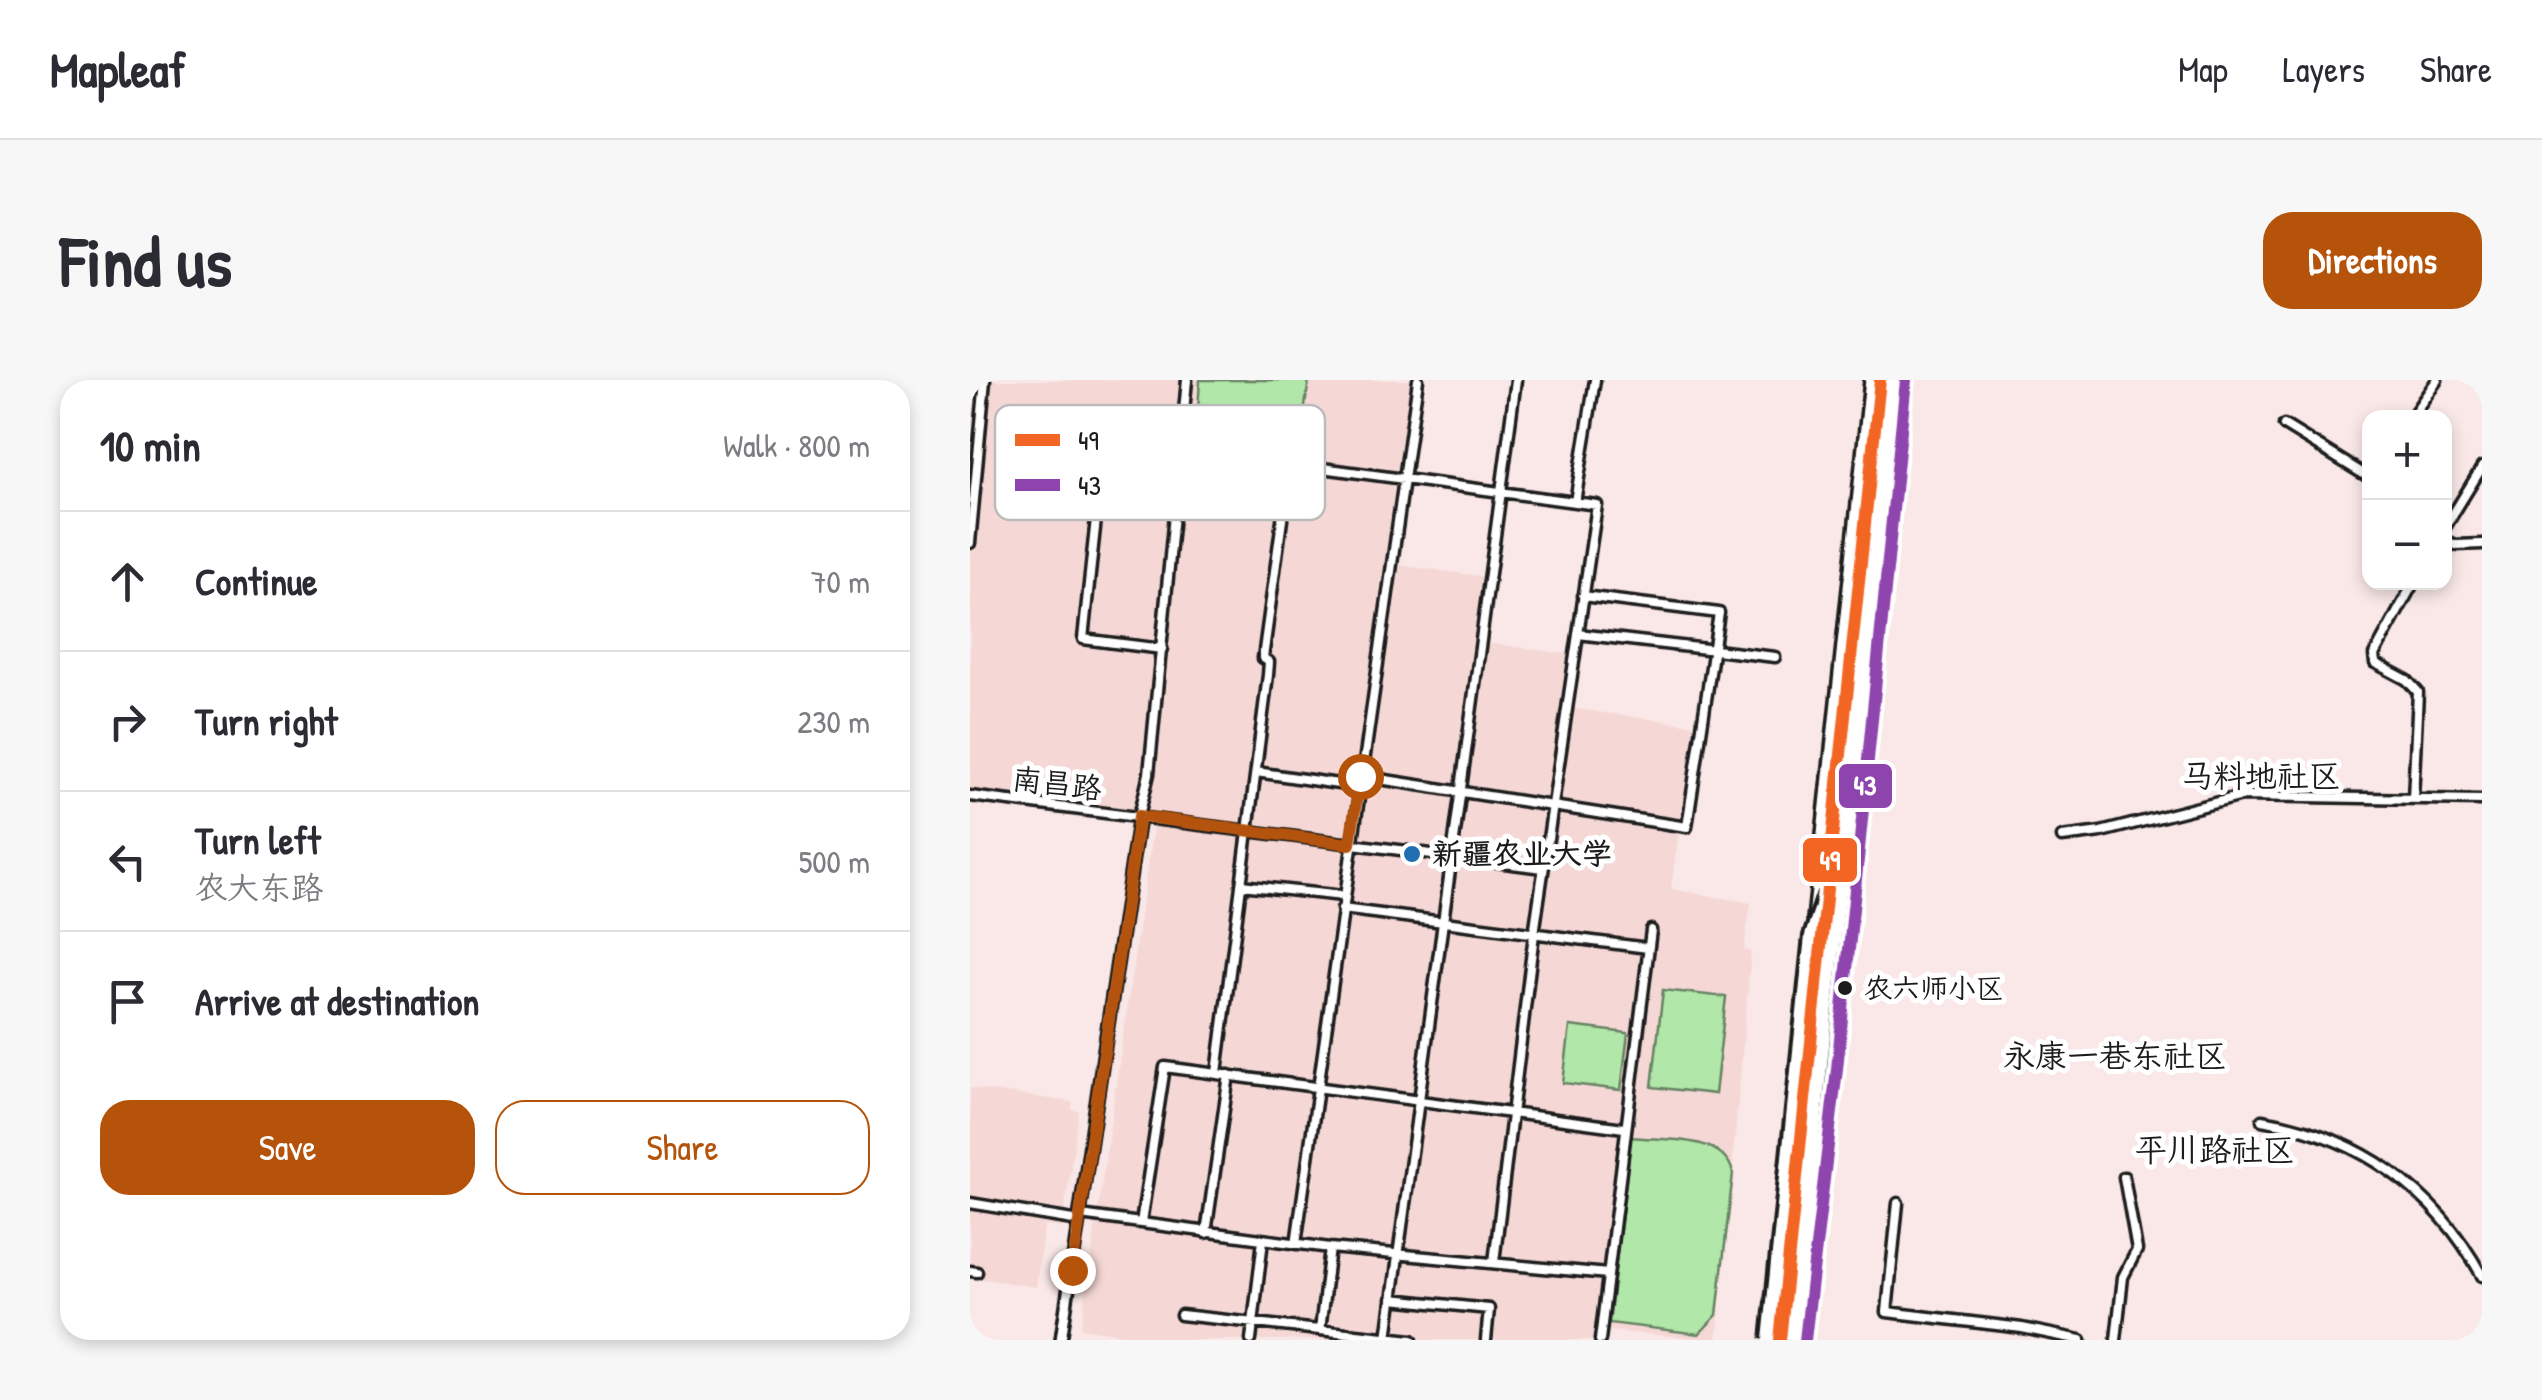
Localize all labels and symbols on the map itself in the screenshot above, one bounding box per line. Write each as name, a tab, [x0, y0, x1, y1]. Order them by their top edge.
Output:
legend	[995, 405, 1325, 520]
text: 49	[1078, 421, 1099, 459]
text: 43	[1078, 466, 1101, 504]
route start	[1338, 754, 1384, 800]
district label: 马料地社区	[2181, 754, 2341, 797]
street label: 南昌路	[1010, 758, 1104, 808]
line badge: 43	[1837, 762, 1894, 810]
text: 43	[1853, 766, 1877, 804]
place label: 新疆农业大学	[1432, 833, 1612, 873]
line badge: 49	[1801, 836, 1859, 884]
text: 49	[1820, 841, 1840, 879]
marker: 新疆农业大学	[1401, 843, 1423, 865]
place label: 农六师小区	[1864, 969, 2004, 1007]
marker: 农六师小区	[1835, 978, 1855, 998]
district label: 永康一巷东社区	[2003, 1034, 2227, 1077]
district label: 平川路社区	[2135, 1128, 2295, 1171]
route end	[1050, 1248, 1096, 1294]

